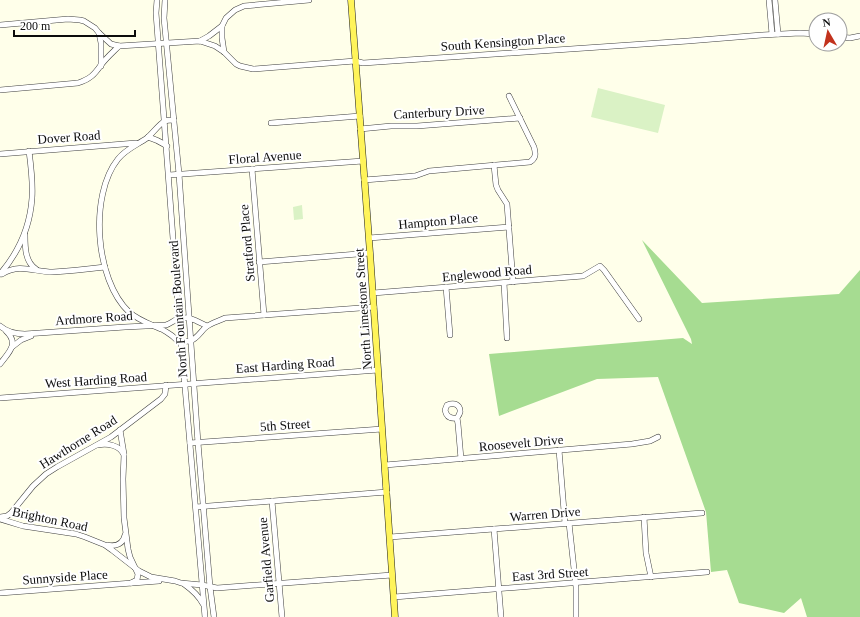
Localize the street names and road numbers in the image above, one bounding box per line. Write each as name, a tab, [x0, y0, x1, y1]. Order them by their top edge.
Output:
street label: South Kensington Place	[440, 30, 566, 54]
street label: Canterbury Drive	[393, 102, 485, 122]
street label: Dover Road	[37, 127, 102, 147]
street label: Floral Avenue	[228, 147, 302, 167]
street label: Stratford Place	[236, 203, 258, 282]
street label: Hampton Place	[398, 210, 479, 232]
street label: North Fountain Boulevard	[166, 240, 190, 378]
street label: North Limestone Street	[351, 247, 375, 370]
street label: Englewood Road	[442, 262, 533, 284]
street label: Ardmore Road	[55, 308, 134, 328]
street label: East Harding Road	[235, 354, 335, 376]
street label: West Harding Road	[44, 369, 148, 391]
street label: Hawthorne Road	[37, 412, 120, 472]
street label: 5th Street	[259, 416, 311, 434]
street label: Roosevelt Drive	[478, 432, 564, 454]
street label: Warren Drive	[509, 503, 581, 525]
street label: Brighton Road	[11, 504, 90, 534]
street label: Garfield Avenue	[255, 517, 277, 603]
street label: East 3rd Street	[511, 564, 589, 584]
street label: Sunnyside Place	[22, 567, 108, 587]

